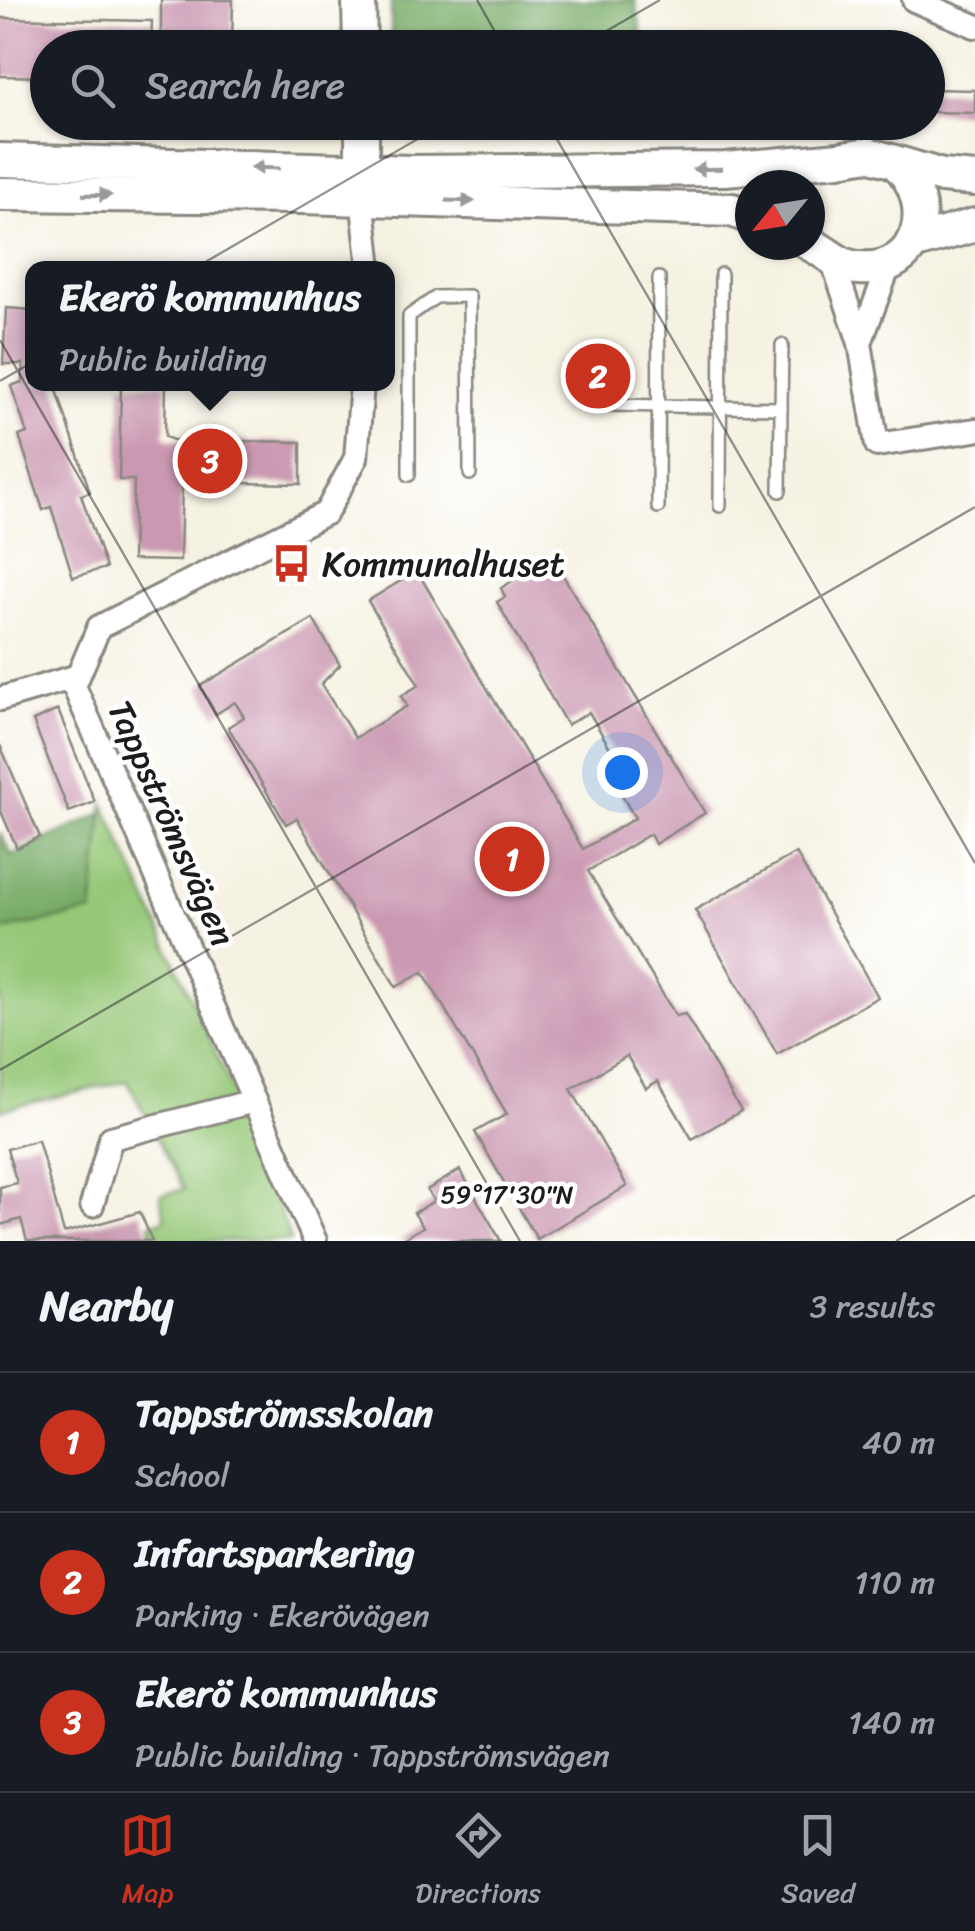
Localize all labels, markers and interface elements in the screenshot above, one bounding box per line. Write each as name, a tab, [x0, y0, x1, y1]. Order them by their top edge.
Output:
search box	[30, 30, 945, 140]
text: Search here	[145, 52, 345, 119]
icon: search	[65, 58, 120, 113]
one-way arrow	[248, 159, 280, 175]
one-way arrow	[690, 161, 722, 177]
north arrow	[735, 170, 825, 260]
one-way arrow	[82, 187, 114, 203]
one-way arrow	[444, 194, 476, 210]
popup	[25, 261, 395, 391]
text: Ekerö kommunhus	[59, 264, 361, 331]
text: Public building	[59, 331, 267, 388]
pin: 2	[566, 338, 630, 414]
pin: 3	[178, 424, 242, 498]
place label: Kommunalhuset	[322, 533, 565, 595]
bus stop icon: Kommunalhuset	[271, 543, 313, 585]
street label: Tappströmsvägen	[90, 690, 254, 956]
your location	[597, 747, 648, 798]
pin: 1	[480, 822, 544, 896]
text: 59°17'30"N	[441, 1172, 574, 1217]
text: Nearby	[40, 1269, 173, 1343]
text: 3 results	[810, 1278, 935, 1335]
text: Tappströmsskolan	[135, 1380, 433, 1447]
text: 1	[66, 1414, 79, 1471]
text: 40 m	[862, 1414, 935, 1471]
text: School	[135, 1447, 229, 1504]
text: Infartsparkering	[135, 1520, 415, 1587]
text: 2	[63, 1554, 82, 1611]
text: 110 m	[854, 1554, 935, 1611]
text: Parking · Ekerövägen	[135, 1587, 430, 1644]
text: Ekerö kommunhus	[135, 1660, 437, 1727]
text: 3	[64, 1694, 81, 1751]
text: 140 m	[848, 1694, 935, 1751]
text: Public building · Tappströmsvägen	[135, 1727, 610, 1784]
tab: Map	[120, 1808, 175, 1917]
tab: Directions	[415, 1808, 541, 1917]
tab: Saved	[781, 1808, 855, 1917]

